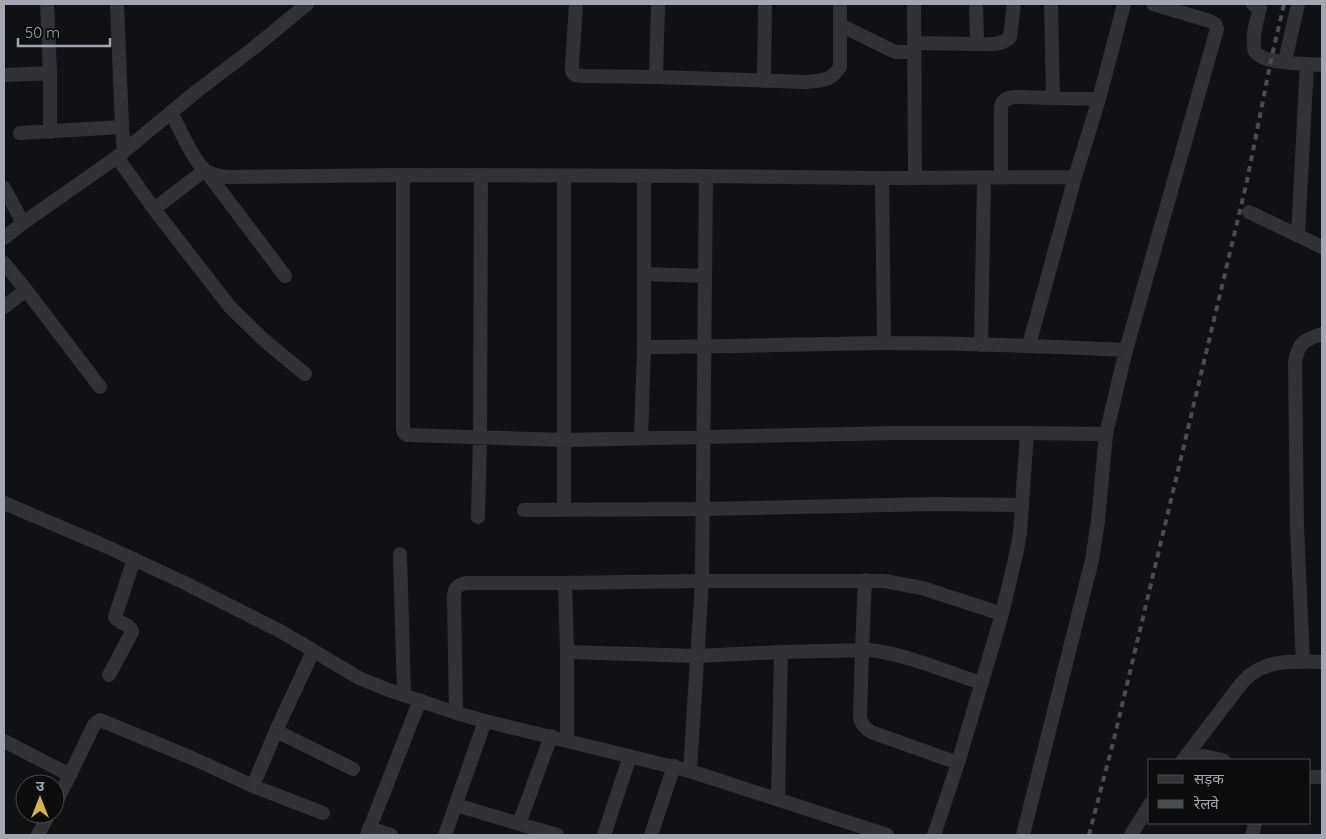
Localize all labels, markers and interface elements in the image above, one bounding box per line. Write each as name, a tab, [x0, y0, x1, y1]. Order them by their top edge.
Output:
scale bar	[18, 15, 110, 47]
text: 50 m	[25, 23, 60, 42]
legend	[1148, 759, 1311, 824]
text: सड़क	[1194, 769, 1224, 788]
north arrow	[15, 774, 65, 824]
text: उ	[36, 777, 45, 795]
text: रेलवे	[1193, 794, 1219, 813]

